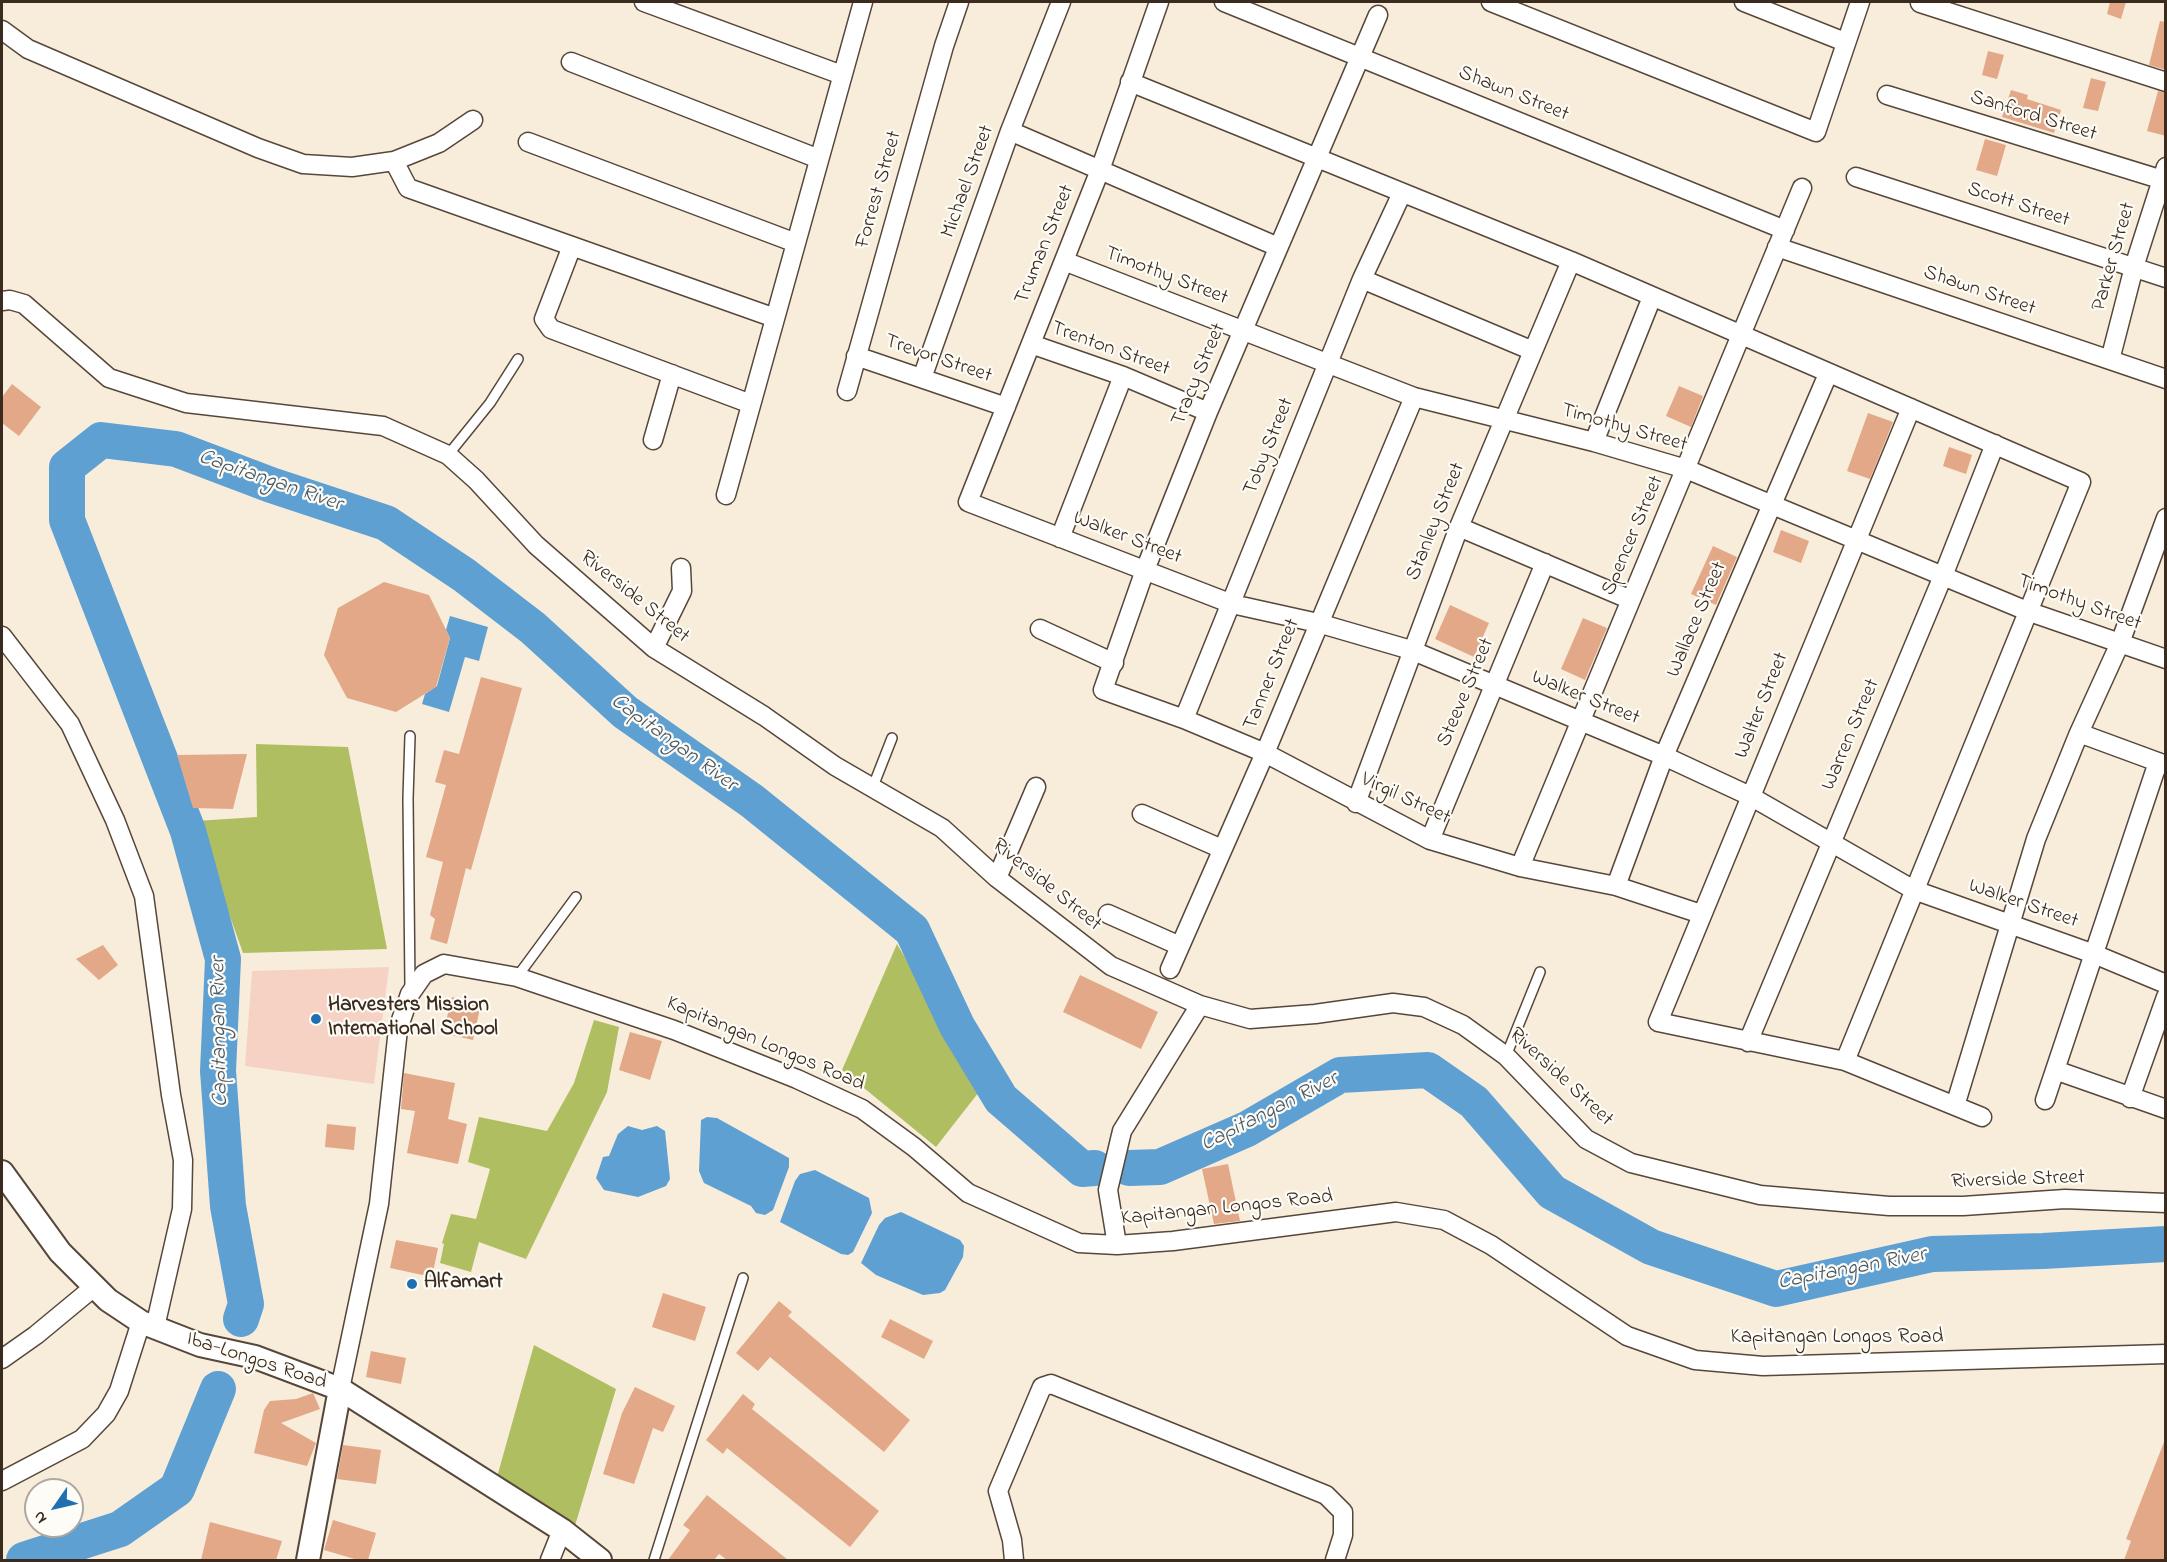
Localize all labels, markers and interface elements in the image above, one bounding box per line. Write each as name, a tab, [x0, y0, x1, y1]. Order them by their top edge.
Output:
street label: Shawn Street	[1454, 61, 1572, 129]
street label: Sanford Street	[1967, 86, 2099, 148]
street label: Michael Street	[937, 122, 1001, 242]
street label: Forrest Street	[851, 128, 909, 252]
street label: Scott Street	[1964, 178, 2072, 234]
street label: Truman Street	[1011, 182, 1081, 308]
street label: Parker Street	[2087, 200, 2143, 314]
street label: Timothy Street	[1101, 242, 1231, 312]
street label: Shawn Street	[1920, 261, 2038, 323]
street label: Trenton Street	[1047, 317, 1173, 383]
street label: Tracy Street	[1167, 320, 1233, 430]
street label: Trevor Street	[881, 330, 995, 390]
street label: Toby Street	[1239, 395, 1301, 499]
street label: Timothy Street	[1558, 399, 1690, 459]
water label: Capitangan River	[195, 445, 345, 519]
street label: Stanley Street	[1402, 459, 1472, 585]
street label: Spencer Street	[1597, 472, 1671, 600]
street label: Walker Street	[1069, 507, 1185, 571]
street label: Riverside Street	[574, 546, 694, 650]
street label: Wallace Street	[1662, 559, 1734, 681]
street label: Timothy Street	[2014, 570, 2144, 638]
street label: Tanner Street	[1239, 615, 1307, 735]
street label: Steeve Street	[1433, 635, 1501, 751]
street label: Walter Street	[1730, 649, 1796, 763]
street label: Walker Street	[1527, 666, 1643, 732]
street label: Warren Street	[1817, 676, 1887, 794]
water label: Capitangan River	[605, 689, 741, 799]
street label: Virgil Street	[1356, 768, 1454, 832]
street label: Riverside Street	[986, 834, 1106, 938]
street label: Walker Street	[1965, 874, 2081, 936]
water label: Capitangan River	[206, 957, 236, 1107]
street label: Kapitangan Longos Road	[662, 992, 868, 1098]
place label: Harvesters Mission International School	[328, 994, 498, 1044]
marker: Harvesters Mission International School	[309, 1012, 323, 1026]
street label: Riverside Street	[1502, 1023, 1618, 1133]
water label: Capitangan River	[1197, 1067, 1343, 1159]
street label: Riverside Street	[1951, 1166, 2085, 1196]
street label: Kapitangan Longos Road	[1120, 1185, 1334, 1233]
water label: Capitangan River	[1776, 1243, 1928, 1297]
place label: Alfamart	[424, 1271, 503, 1297]
marker: Alfamart	[405, 1277, 419, 1291]
street label: Kapitangan Longos Road	[1731, 1326, 1943, 1352]
street label: Iba-Longos Road	[183, 1327, 329, 1397]
north arrow	[24, 1478, 84, 1538]
text: N	[28, 1506, 54, 1528]

